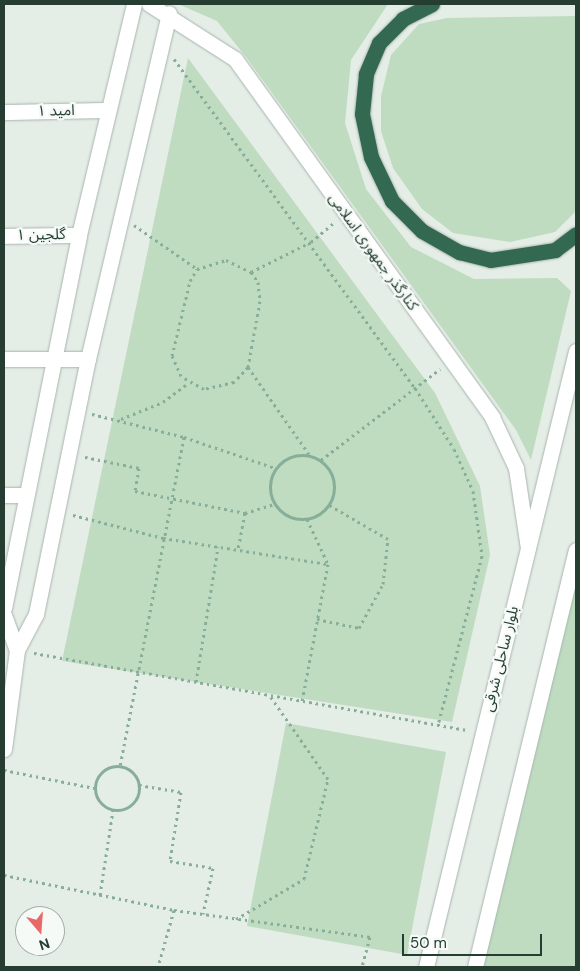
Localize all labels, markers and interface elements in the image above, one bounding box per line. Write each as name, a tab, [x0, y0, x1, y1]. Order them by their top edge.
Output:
street label: امید ۱	[37, 102, 75, 120]
street label: کنارگذر جمهوری اسلامی	[324, 190, 422, 314]
street label: گلجین ۱	[16, 226, 66, 244]
street label: بلوار ساحلی شرقی	[479, 604, 523, 714]
north arrow	[15, 906, 65, 956]
scale bar	[405, 924, 545, 956]
text: 50 m	[410, 933, 447, 953]
text: N	[37, 934, 52, 954]

